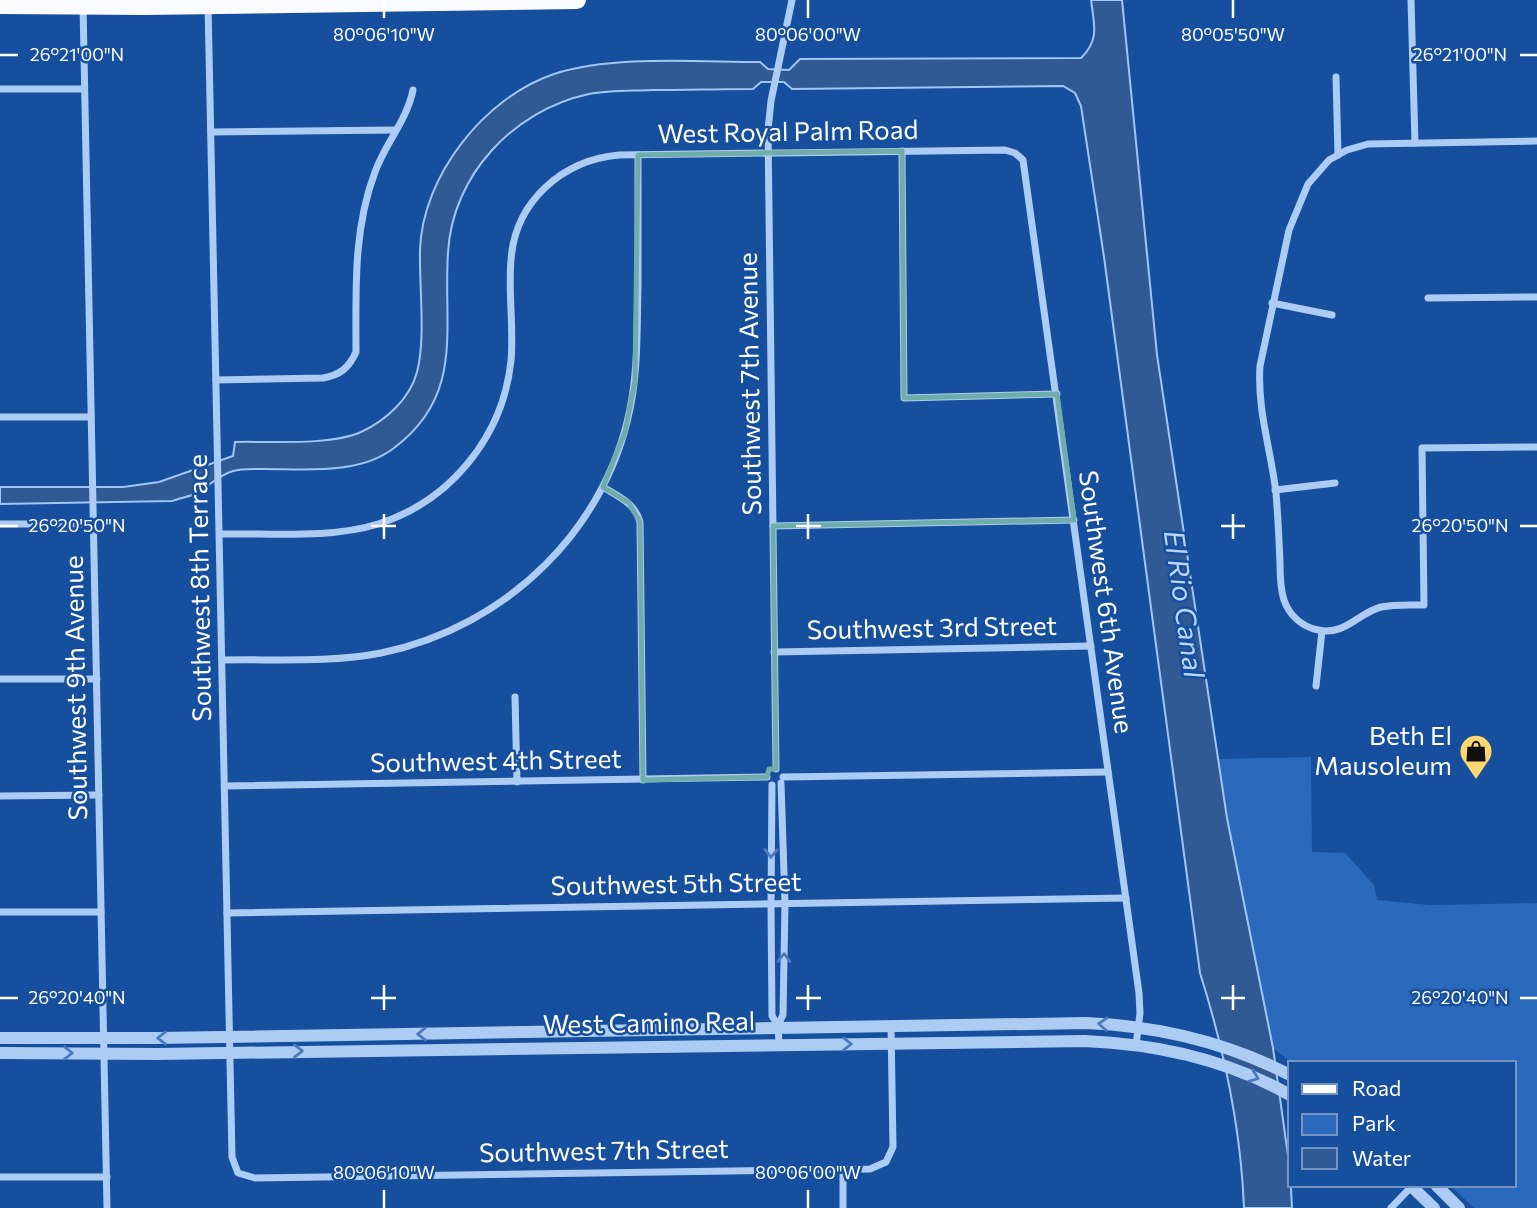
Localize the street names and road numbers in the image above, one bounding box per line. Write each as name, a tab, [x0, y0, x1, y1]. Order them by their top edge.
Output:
street label: West Royal Palm Road	[657, 113, 919, 148]
street label: Southwest 7th Avenue	[731, 252, 766, 516]
street label: Southwest 8th Terrace	[181, 454, 216, 722]
street label: Southwest 6th Avenue	[1074, 468, 1141, 735]
street label: Southwest 9th Avenue	[57, 555, 92, 821]
street label: Southwest 3rd Street	[807, 609, 1057, 644]
street label: Southwest 4th Street	[370, 742, 622, 777]
street label: Southwest 5th Street	[550, 865, 802, 900]
street label: West Camino Real	[542, 1004, 755, 1039]
street label: Southwest 7th Street	[479, 1132, 729, 1167]

